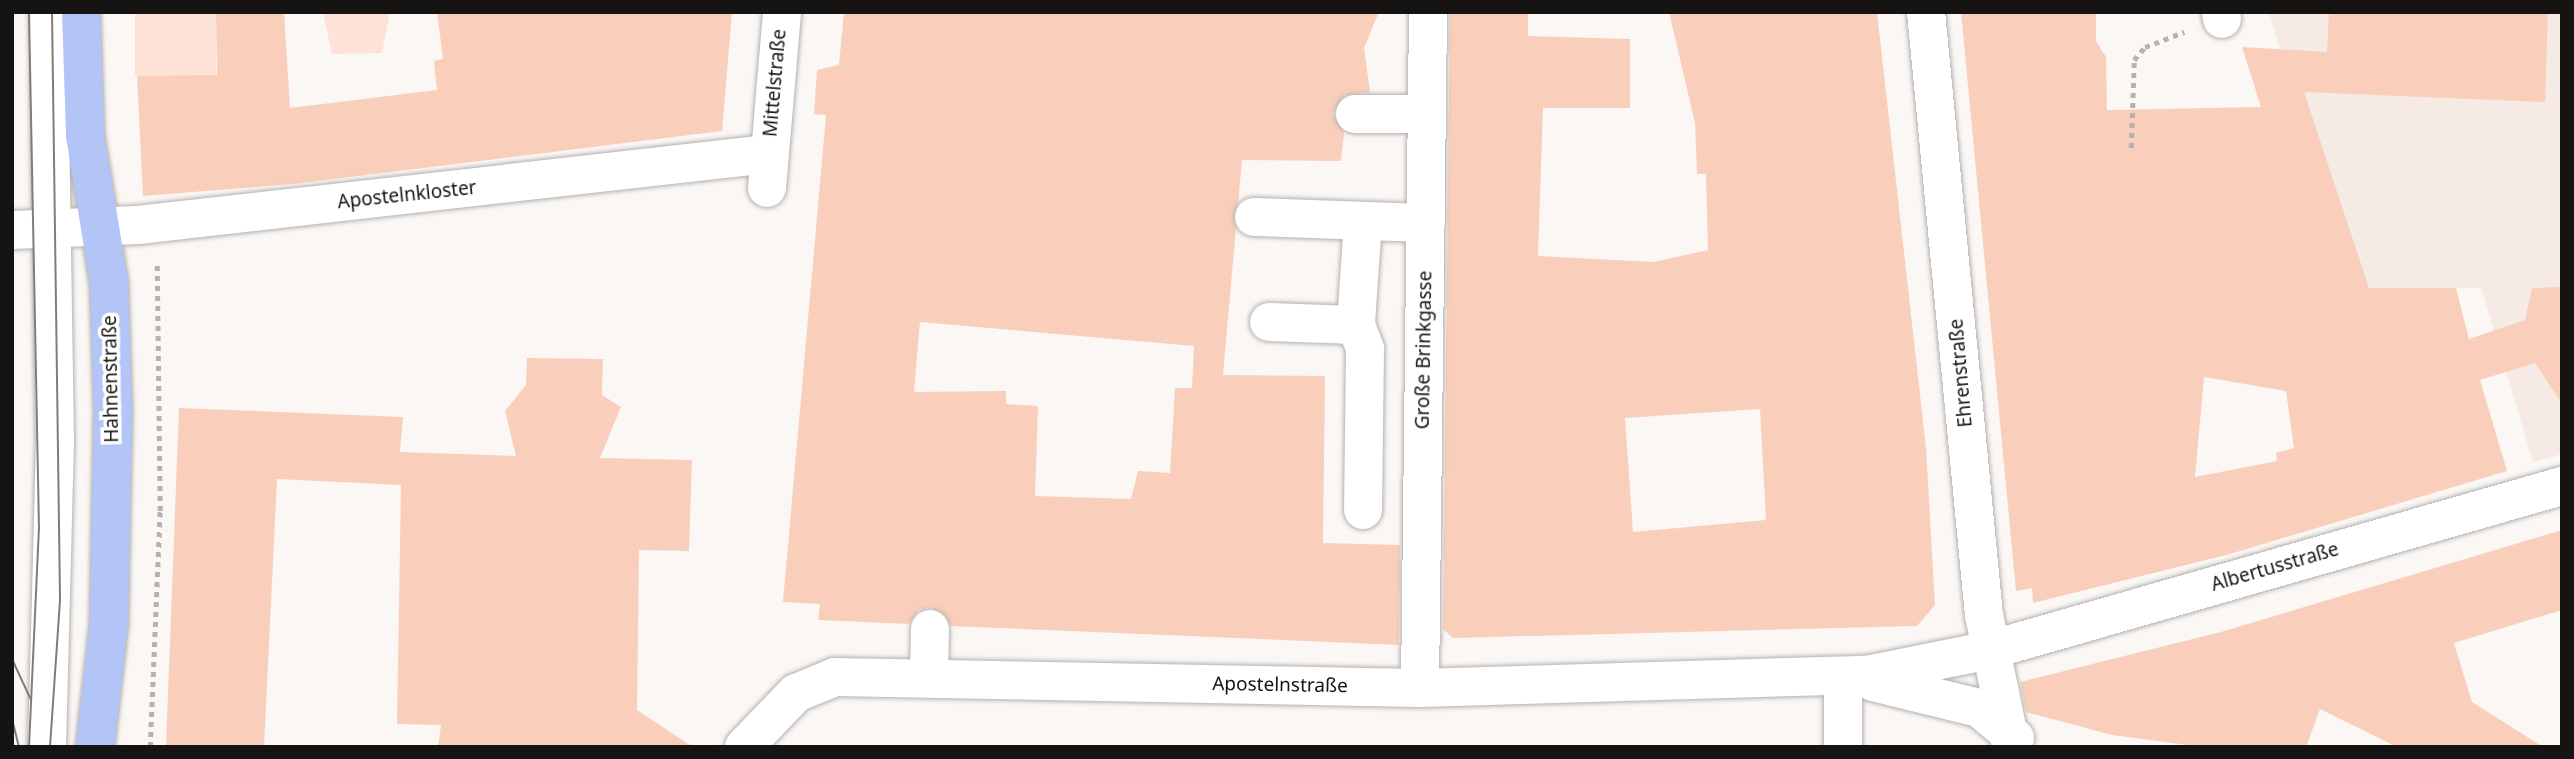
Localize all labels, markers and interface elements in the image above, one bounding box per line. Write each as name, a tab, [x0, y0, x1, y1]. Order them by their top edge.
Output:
street label: Mittelstraße	[759, 28, 791, 138]
street label: Apostelnkloster	[336, 176, 478, 214]
street label: Große Brinkgasse	[1411, 270, 1437, 430]
street label: Hahnenstraße	[98, 315, 124, 443]
street label: Ehrenstraße	[1945, 318, 1977, 428]
street label: Albertusstraße	[2209, 538, 2341, 596]
street label: Apostelnstraße	[1212, 672, 1348, 698]

